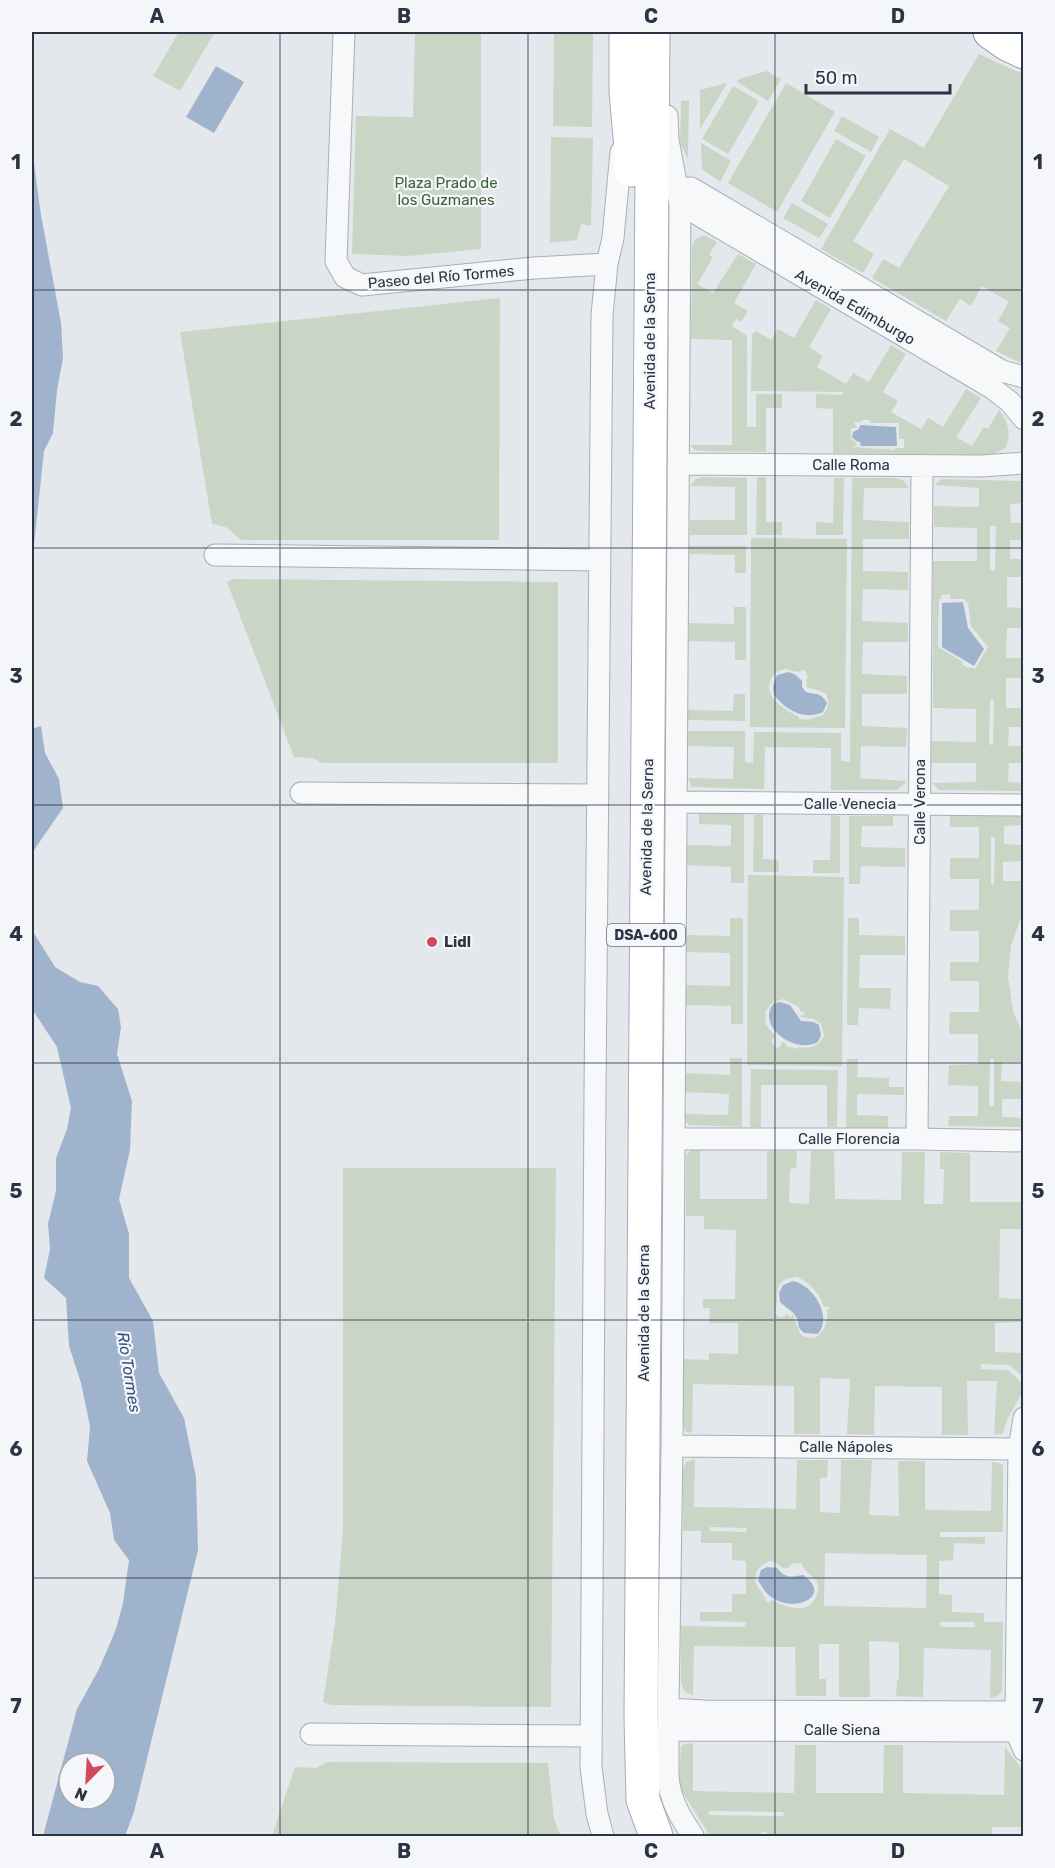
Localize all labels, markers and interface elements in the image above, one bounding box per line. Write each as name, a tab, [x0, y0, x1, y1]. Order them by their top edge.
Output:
text: A	[150, 4, 165, 28]
text: B	[397, 4, 411, 28]
text: C	[644, 4, 658, 28]
text: D	[891, 4, 905, 28]
scale bar	[806, 57, 950, 95]
text: 50 m	[815, 67, 858, 89]
text: 1	[11, 150, 21, 174]
text: 1	[1033, 150, 1043, 174]
park label: Plaza Prado de los Guzmanes	[394, 174, 498, 209]
street label: Paseo del Río Tormes	[367, 262, 515, 292]
street label: Avenida Edimburgo	[792, 265, 918, 349]
street label: Avenida de la Serna	[641, 272, 659, 410]
text: 2	[10, 407, 23, 431]
text: 2	[1032, 407, 1045, 431]
street label: Calle Roma	[812, 456, 890, 474]
text: 3	[9, 664, 23, 688]
text: 3	[1031, 664, 1045, 688]
street label: Avenida de la Serna	[637, 758, 657, 896]
street label: Calle Verona	[911, 759, 929, 845]
street label: Calle Venecia	[804, 795, 896, 813]
text: 4	[9, 922, 23, 946]
text: 4	[1031, 922, 1045, 946]
road number: DSA-600	[607, 924, 685, 946]
place label: Lidl	[444, 933, 471, 951]
marker: Lidl	[425, 935, 439, 949]
street label: Calle Florencia	[798, 1130, 900, 1148]
text: 5	[10, 1179, 23, 1203]
text: 5	[1032, 1179, 1045, 1203]
street label: Avenida de la Serna	[635, 1244, 653, 1382]
water label: Río Tormes	[113, 1330, 145, 1414]
text: 6	[9, 1437, 23, 1461]
text: 6	[1031, 1437, 1045, 1461]
street label: Calle Nápoles	[799, 1438, 893, 1456]
text: 7	[10, 1694, 22, 1718]
text: 7	[1032, 1694, 1044, 1718]
street label: Calle Siena	[804, 1721, 880, 1739]
north arrow	[57, 1751, 117, 1811]
text: N	[72, 1783, 90, 1805]
text: A	[150, 1839, 165, 1863]
text: B	[397, 1839, 411, 1863]
text: C	[644, 1839, 658, 1863]
text: D	[891, 1839, 905, 1863]

